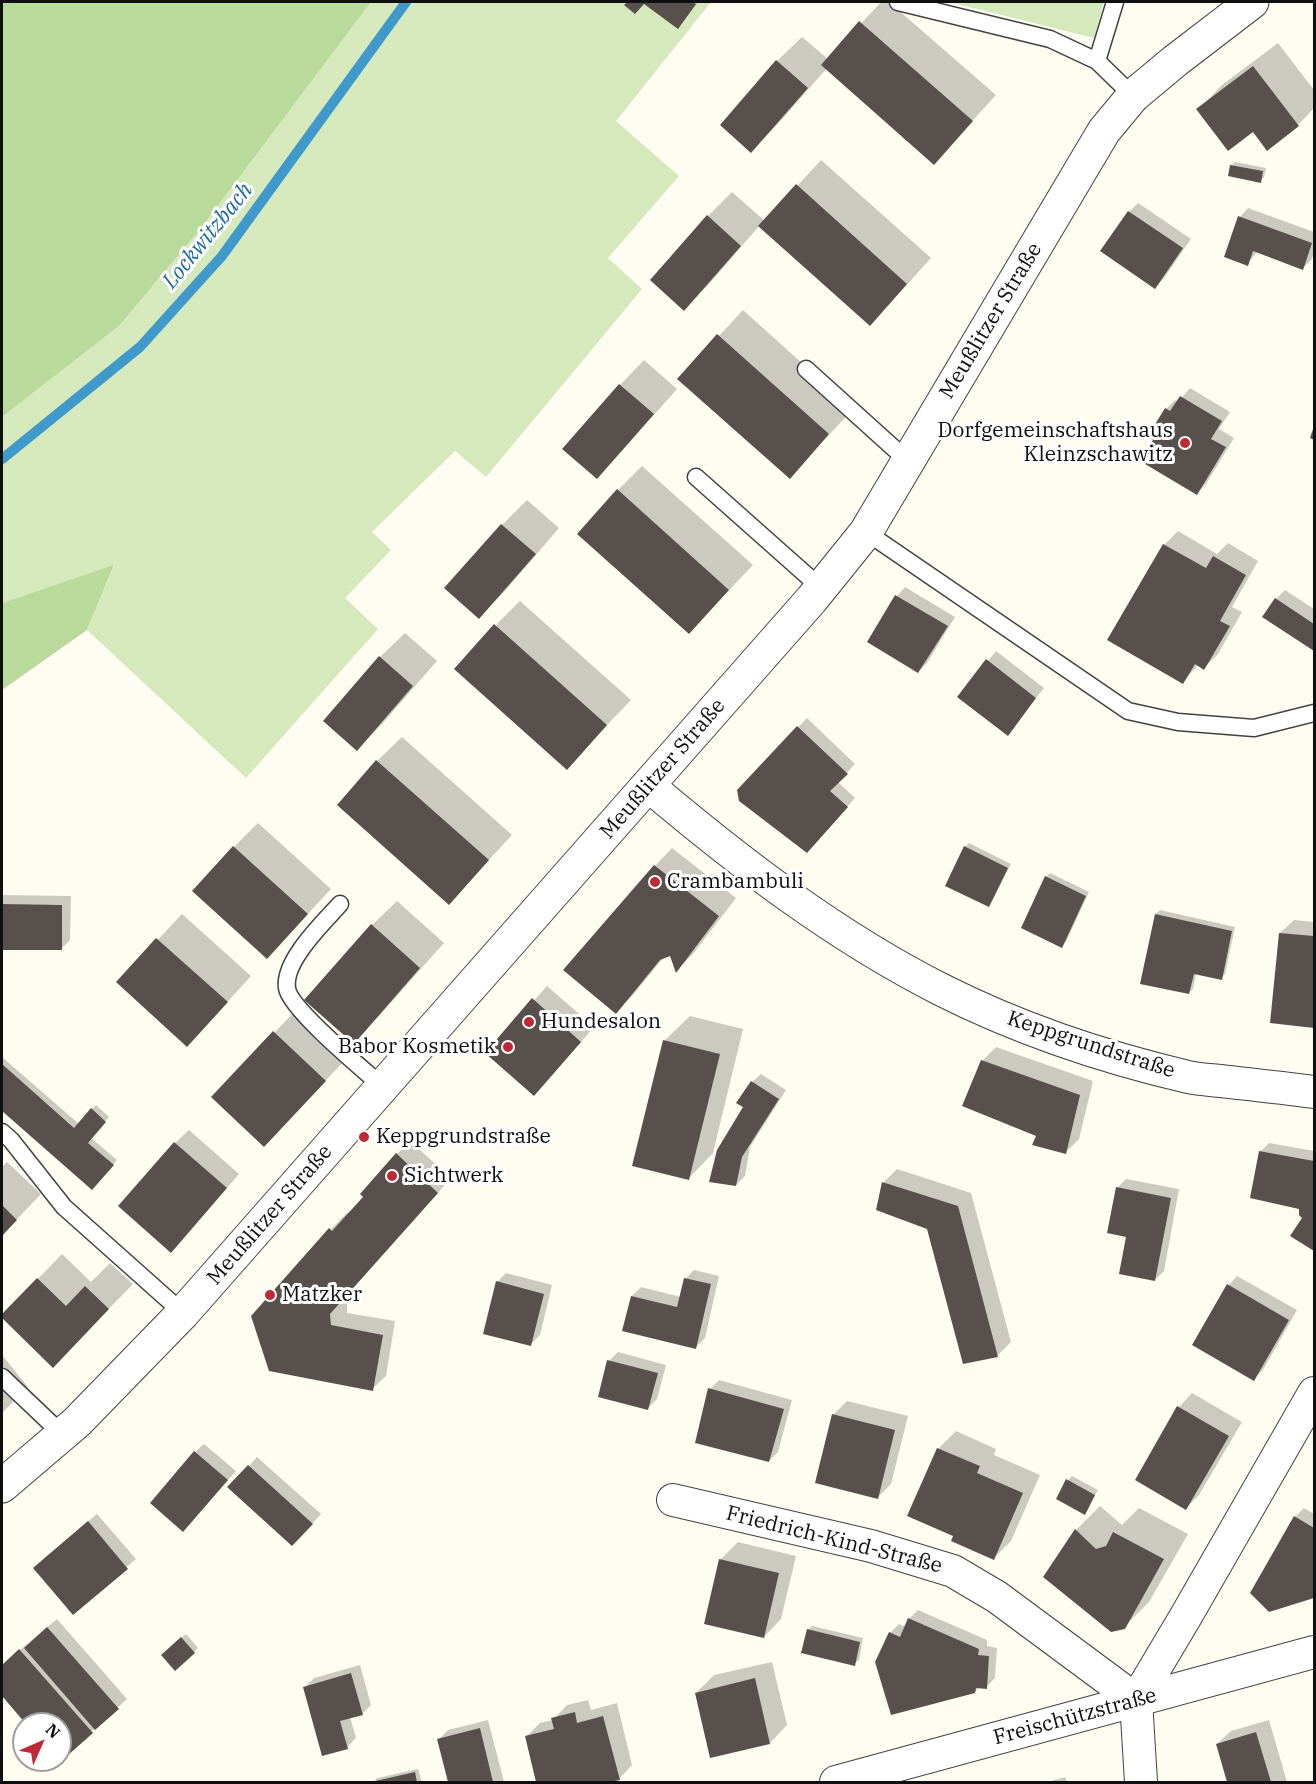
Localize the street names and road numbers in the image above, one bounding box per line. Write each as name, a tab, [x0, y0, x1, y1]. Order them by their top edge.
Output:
street label: Meußlitzer Straße	[934, 238, 1048, 404]
street label: Meußlitzer Straße	[595, 694, 731, 844]
street label: Keppgrundstraße	[1004, 1006, 1178, 1084]
street label: Meußlitzer Straße	[202, 1140, 338, 1290]
street label: Friedrich-Kind-Straße	[723, 1501, 945, 1579]
street label: Freischützstraße	[991, 1683, 1159, 1751]

